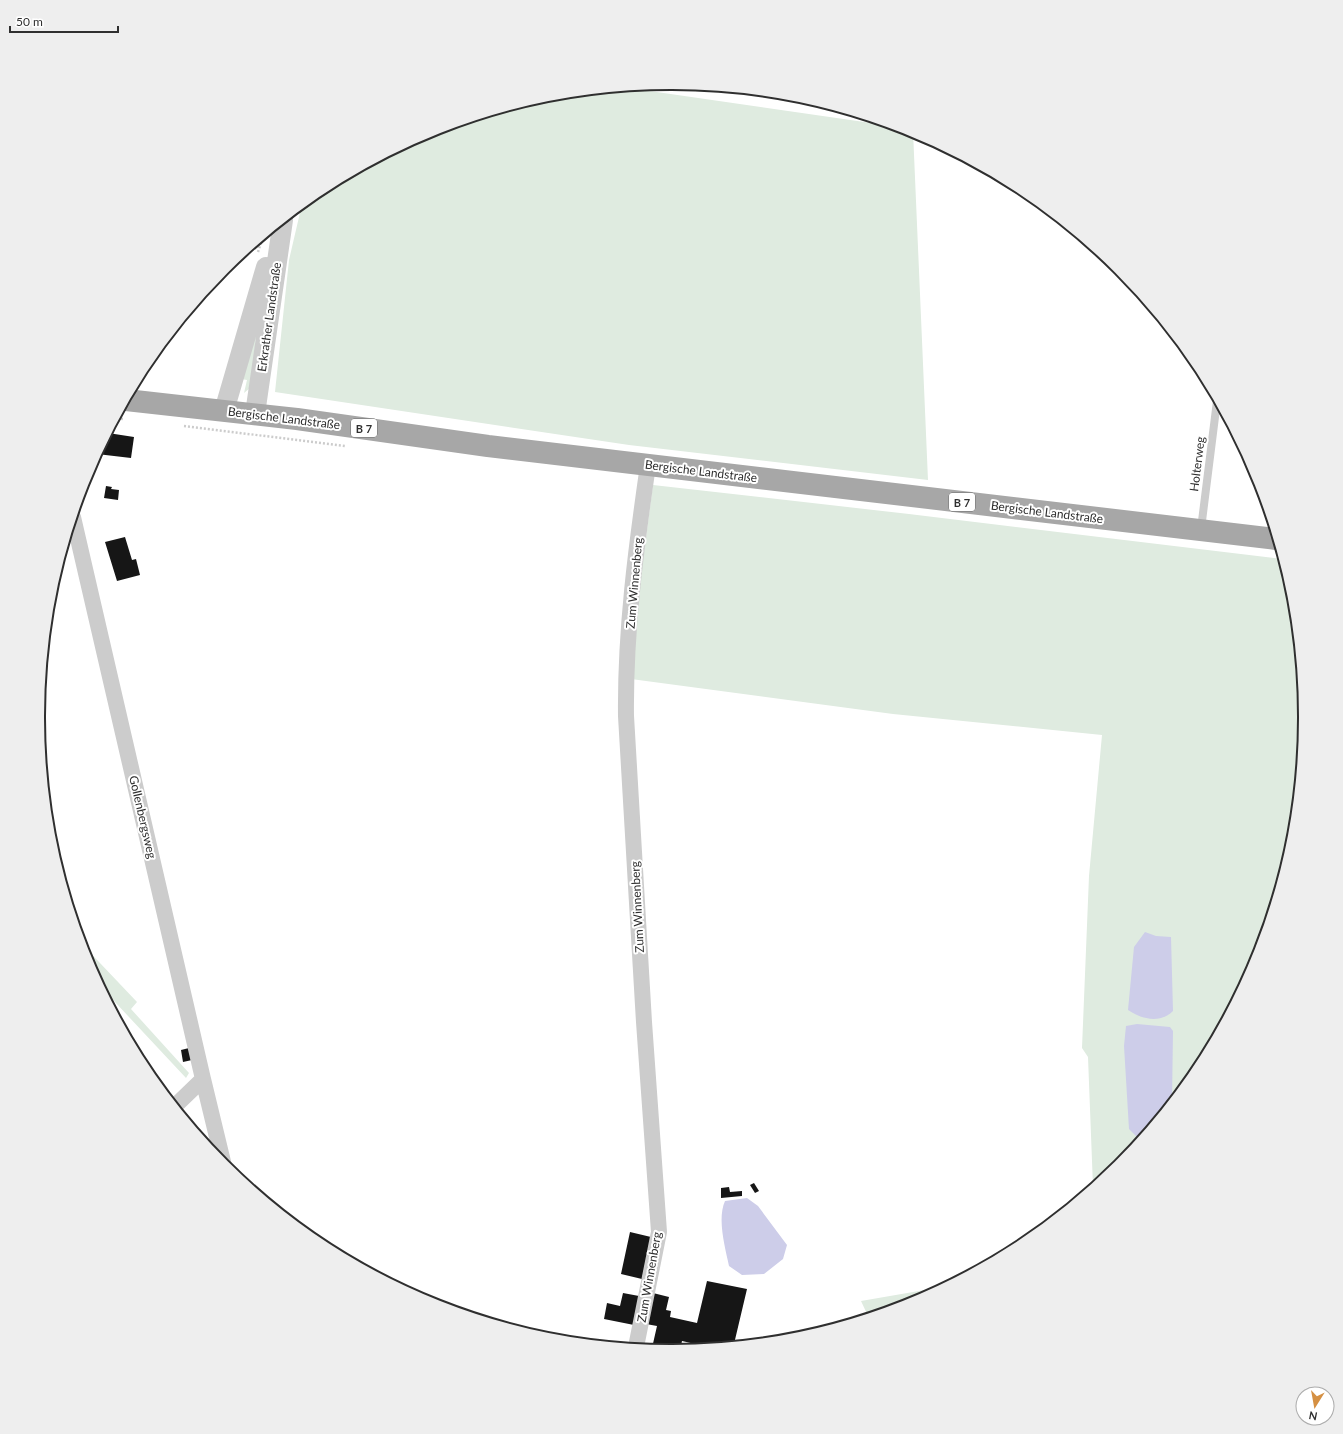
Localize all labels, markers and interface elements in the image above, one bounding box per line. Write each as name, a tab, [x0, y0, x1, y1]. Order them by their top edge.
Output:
scale bar	[10, 8, 118, 34]
text: 50 m	[16, 14, 43, 29]
street label: Erkrather Landstraße	[254, 261, 284, 373]
street label: Bergische Landstraße	[227, 404, 341, 432]
road number: B 7	[351, 419, 377, 437]
street label: Holterweg	[1186, 436, 1208, 492]
street label: Bergische Landstraße	[644, 457, 758, 485]
road number: B 7	[949, 493, 975, 511]
street label: Bergische Landstraße	[990, 498, 1104, 526]
street label: Zum Winnenberg	[623, 537, 645, 629]
street label: Gollenbergsweg	[126, 774, 160, 860]
street label: Zum Winnenberg	[627, 861, 647, 953]
street label: Zum Winnenberg	[634, 1231, 664, 1323]
north arrow	[1295, 1386, 1335, 1426]
text: N	[1308, 1409, 1318, 1423]

